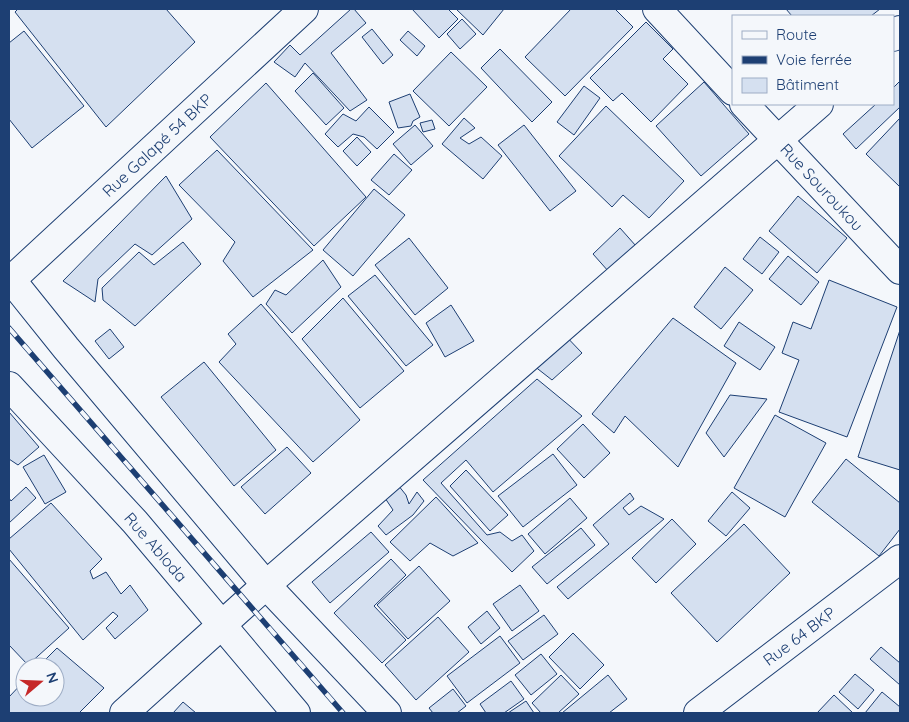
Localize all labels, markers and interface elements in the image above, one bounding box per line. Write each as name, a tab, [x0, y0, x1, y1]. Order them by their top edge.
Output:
legend	[732, 15, 894, 105]
text: Route	[776, 25, 817, 44]
text: Voie ferrée	[776, 50, 852, 69]
text: Bâtiment	[776, 75, 839, 94]
street label: Rue Galapé 54 BKP	[98, 89, 216, 201]
street label: Rue Souroukou	[776, 139, 868, 235]
street label: Rue Abloda	[120, 508, 192, 586]
street label: Rue 64 BKP	[759, 602, 839, 670]
north arrow	[15, 657, 65, 707]
text: N	[42, 670, 62, 686]

